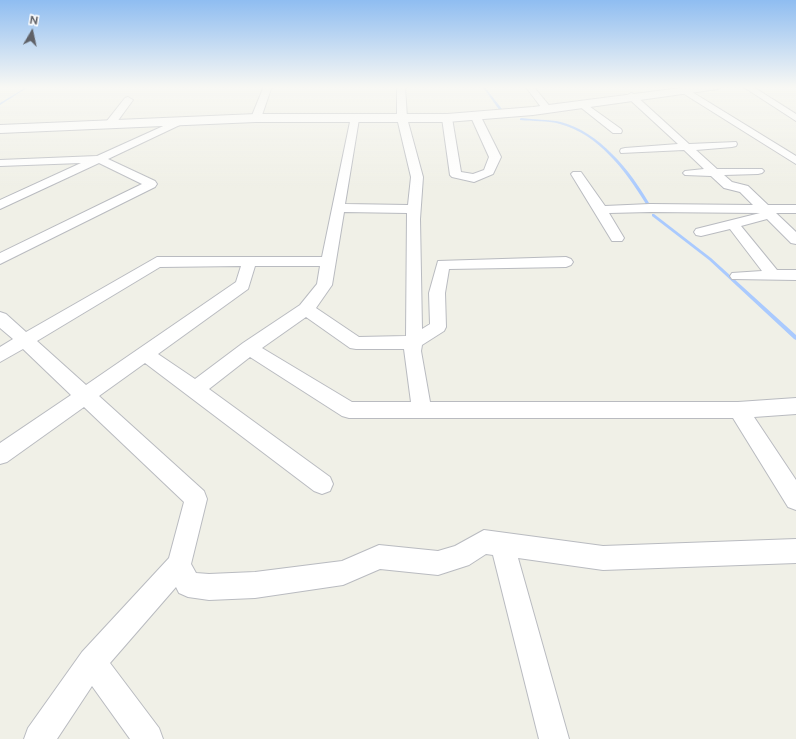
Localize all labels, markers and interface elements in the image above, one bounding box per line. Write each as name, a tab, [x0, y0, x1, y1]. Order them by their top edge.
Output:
north arrow	[12, 12, 52, 52]
text: N	[29, 14, 39, 27]

